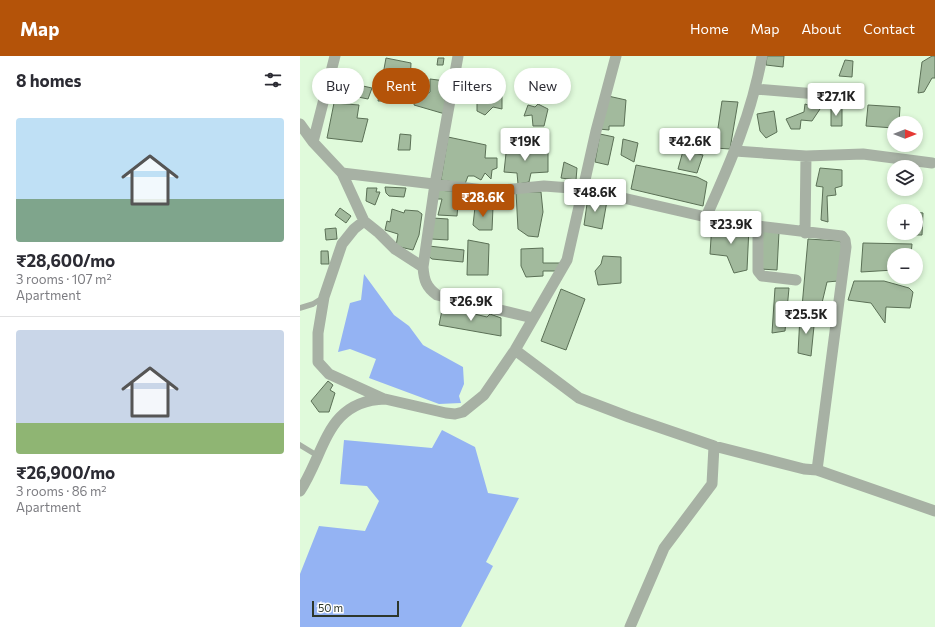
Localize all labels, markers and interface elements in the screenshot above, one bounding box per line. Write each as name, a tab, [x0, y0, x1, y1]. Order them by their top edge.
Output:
text: Map	[20, 17, 59, 40]
text: Home	[690, 20, 729, 37]
text: Map	[751, 20, 779, 37]
text: About	[801, 20, 841, 37]
text: Contact	[863, 20, 915, 37]
chip: Buy	[312, 68, 364, 104]
chip: Rent	[372, 68, 430, 104]
chip: Filters	[438, 68, 506, 104]
chip: New	[514, 68, 571, 104]
icon: filters	[262, 69, 284, 91]
text: 8 homes	[16, 70, 81, 91]
pin: ₹27.1K	[803, 83, 869, 117]
text: ₹27.1K	[817, 88, 855, 104]
north arrow	[887, 116, 923, 152]
map controls	[887, 116, 923, 284]
pin: ₹19K	[501, 128, 549, 162]
pin: ₹42.6K	[657, 128, 723, 162]
text: ₹19K	[509, 133, 541, 149]
text: ₹42.6K	[668, 133, 712, 149]
icon: home	[114, 144, 186, 216]
button: layers	[887, 160, 923, 196]
pin: ₹48.6K	[562, 179, 628, 213]
pin: ₹28.6K	[450, 184, 516, 218]
text: ₹48.6K	[573, 184, 617, 200]
text: ₹28.6K	[461, 189, 505, 205]
button: +	[887, 204, 923, 240]
pin: ₹23.9K	[698, 211, 764, 245]
text: ₹23.9K	[709, 216, 753, 232]
button: −	[887, 248, 923, 284]
text: ₹28,600/mo	[16, 250, 115, 271]
text: 3 rooms · 107 m²	[16, 271, 112, 287]
text: Apartment	[16, 287, 81, 303]
pin: ₹26.9K	[438, 288, 504, 322]
text: ₹26.9K	[449, 293, 493, 309]
pin: ₹25.5K	[773, 301, 839, 335]
text: ₹25.5K	[785, 306, 827, 322]
icon: home	[114, 356, 186, 428]
text: ₹26,900/mo	[16, 462, 115, 483]
text: 3 rooms · 86 m²	[16, 483, 107, 499]
text: Apartment	[16, 499, 81, 515]
scale bar	[312, 599, 399, 618]
text: 50 m	[318, 601, 343, 614]

